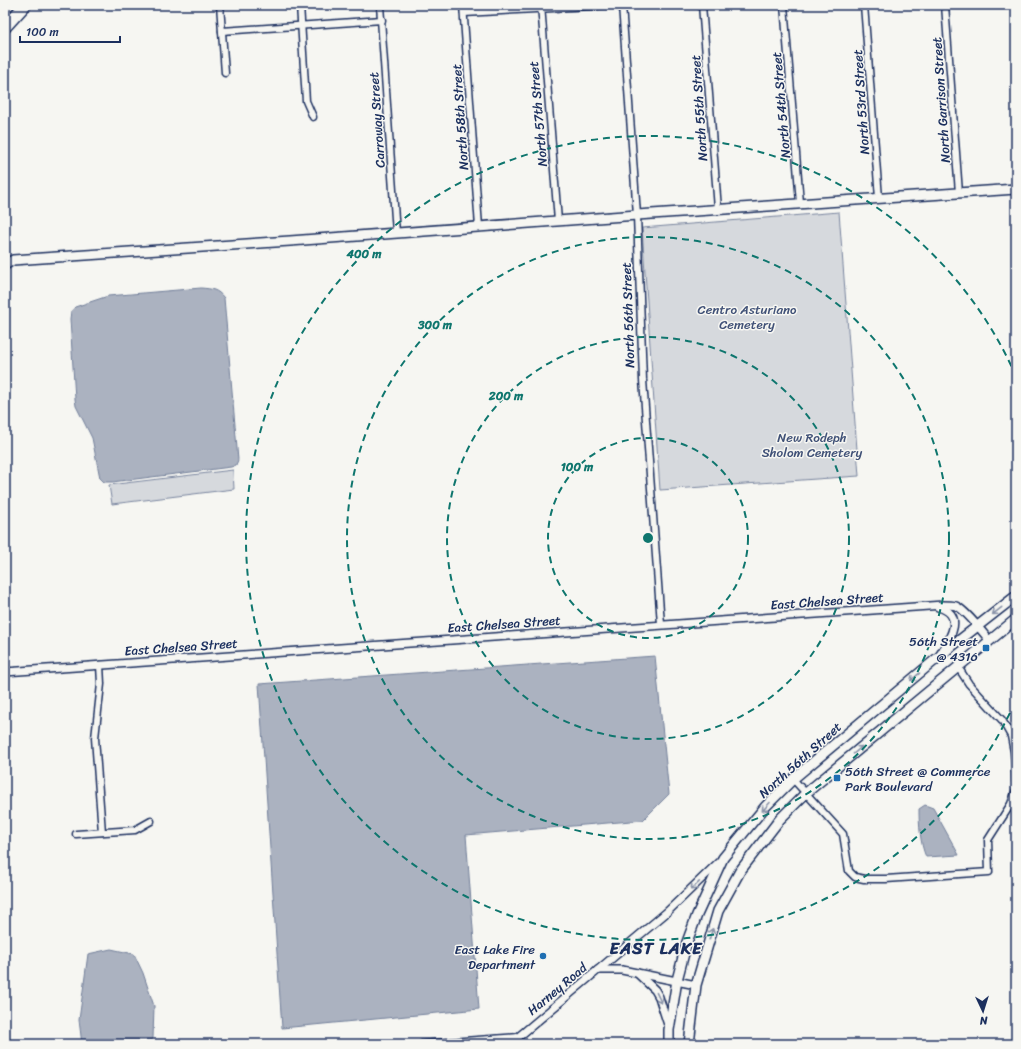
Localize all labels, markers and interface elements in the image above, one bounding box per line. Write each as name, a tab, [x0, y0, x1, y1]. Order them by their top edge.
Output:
scale bar	[20, 18, 120, 44]
text: 100 m	[26, 21, 59, 43]
street label: North Garrison Street	[925, 36, 957, 164]
street label: North 53rd Street	[846, 48, 876, 155]
street label: North 54th Street	[765, 51, 797, 159]
street label: North 55th Street	[684, 54, 714, 162]
street label: North 57th Street	[522, 60, 554, 168]
street label: North 58th Street	[445, 63, 475, 171]
street label: Carroway Street	[362, 71, 392, 169]
text: 400 m	[345, 243, 382, 265]
street label: North 56th Street	[615, 261, 641, 368]
park label: Centro Asturiano Cemetery	[698, 298, 797, 336]
text: 300 m	[417, 314, 453, 336]
text: 200 m	[488, 385, 524, 407]
park label: New Rodeph Sholom Cemetery	[762, 426, 863, 464]
text: 100 m	[561, 456, 594, 478]
centre of rings	[641, 531, 655, 545]
street label: East Chelsea Street	[770, 586, 885, 616]
one-way arrow	[991, 607, 1002, 615]
street label: East Chelsea Street	[447, 609, 562, 639]
place label: 56th Street @ 4316	[909, 630, 978, 668]
street label: East Chelsea Street	[124, 632, 239, 662]
marker: 56th Street @ 4316	[981, 643, 991, 653]
one-way arrow	[909, 672, 920, 681]
street label: North 56th Street	[753, 716, 847, 804]
one-way arrow	[852, 746, 863, 755]
place label: 56th Street @ Commerce Park Boulevard	[845, 760, 991, 798]
marker: 56th Street @ Commerce Park Boulevard	[832, 773, 842, 783]
one-way arrow	[762, 802, 771, 812]
one-way arrow	[690, 881, 700, 890]
one-way arrow	[708, 927, 715, 940]
district label: EAST LAKE	[610, 933, 703, 963]
place label: East Lake Fire Department	[454, 938, 536, 976]
marker: East Lake Fire Department	[538, 951, 548, 961]
street label: Harney Road	[522, 956, 593, 1021]
north arrow	[963, 991, 1003, 1031]
one-way arrow	[656, 992, 663, 1004]
text: N	[979, 1011, 989, 1030]

